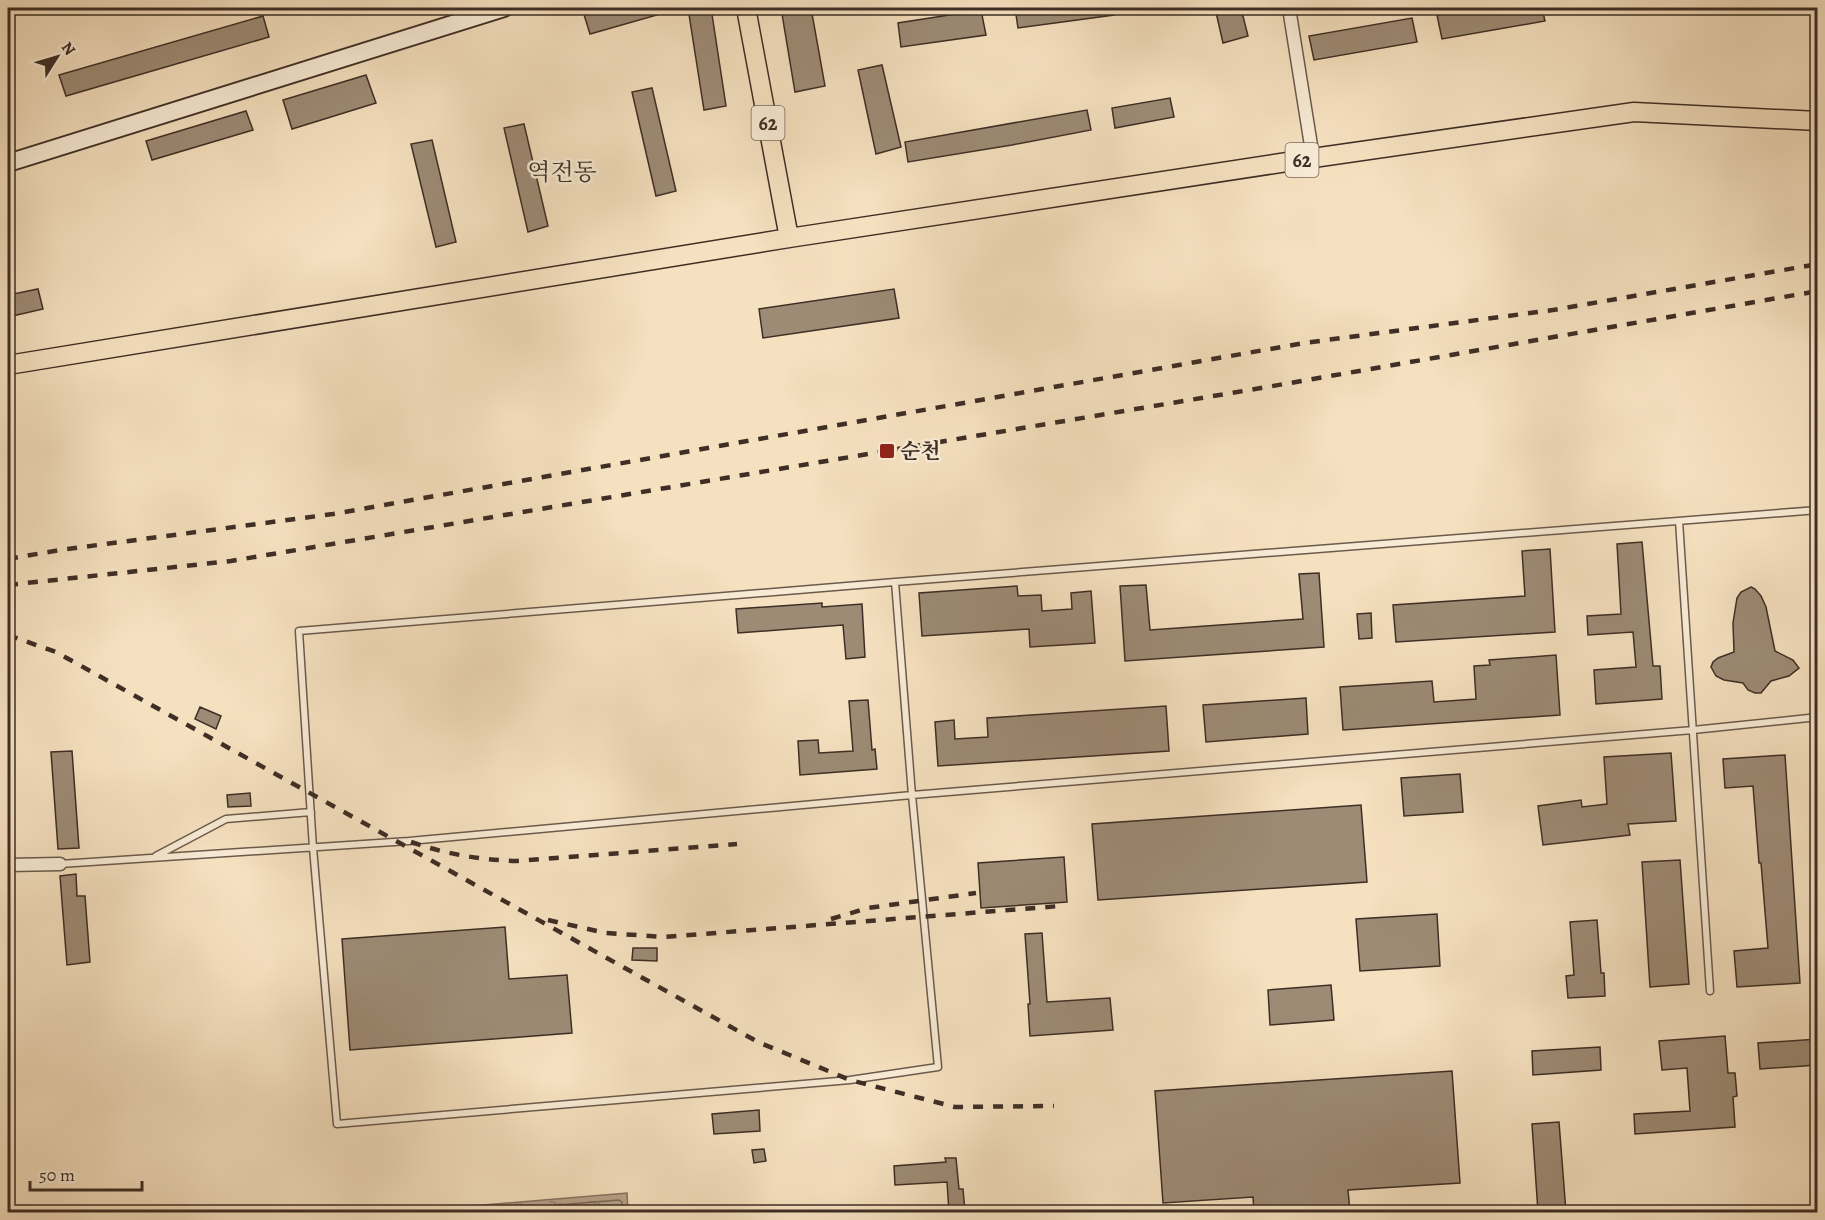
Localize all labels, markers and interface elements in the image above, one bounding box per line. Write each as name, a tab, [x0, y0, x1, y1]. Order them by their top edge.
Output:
north arrow	[27, 27, 87, 87]
text: N	[56, 37, 81, 60]
road number: 62	[752, 106, 784, 140]
road number: 62	[1286, 143, 1318, 177]
district label: 역전동	[527, 156, 597, 188]
place label: 순천	[900, 437, 941, 465]
marker: 순천	[878, 442, 896, 460]
scale bar	[30, 1154, 142, 1192]
text: 50 m	[39, 1163, 75, 1187]

